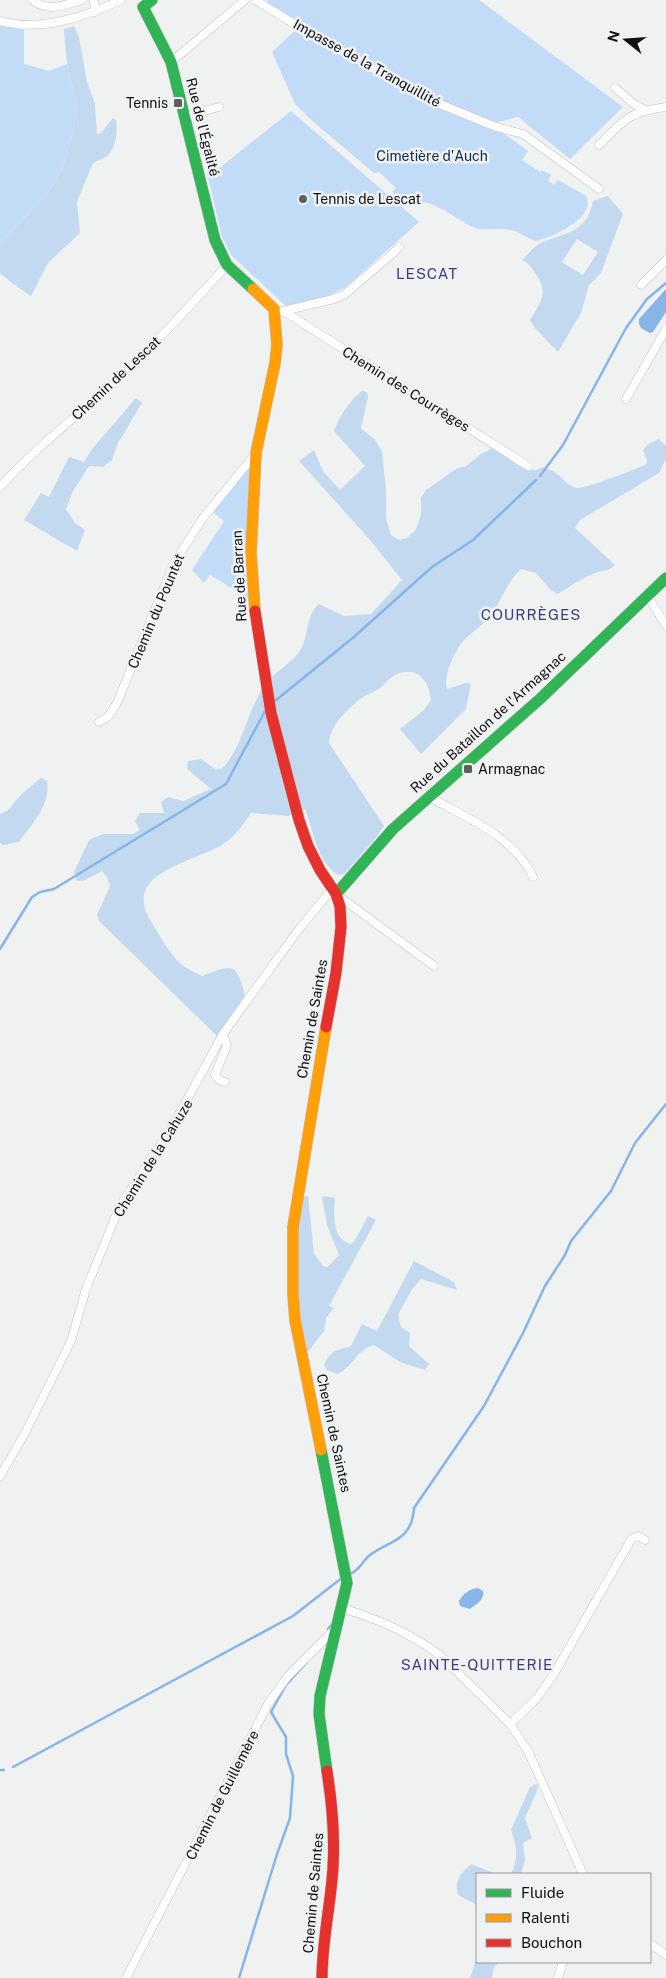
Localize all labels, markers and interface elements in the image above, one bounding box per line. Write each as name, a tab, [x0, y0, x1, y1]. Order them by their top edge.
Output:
north arrow	[601, 15, 651, 65]
street label: Impasse de la Tranquillité	[291, 16, 444, 110]
text: N	[604, 29, 623, 44]
street label: Rue de l'Égalité	[183, 76, 224, 178]
place label: Tennis	[126, 95, 168, 111]
marker: Tennis	[172, 97, 184, 109]
park label: Cimetière d'Auch	[376, 148, 488, 164]
place label: Tennis de Lescat	[313, 191, 421, 207]
marker: Tennis de Lescat	[297, 193, 309, 205]
district label: LESCAT	[396, 265, 458, 282]
street label: Chemin de Lescat	[68, 333, 164, 423]
street label: Chemin des Courrèges	[339, 343, 473, 435]
street label: Rue de Barran	[229, 530, 249, 622]
street label: Chemin du Pountet	[125, 551, 187, 671]
district label: COURRÈGES	[481, 606, 581, 623]
street label: Rue du Bataillon de l'Armagnac	[407, 648, 569, 796]
place label: Armagnac	[478, 761, 545, 777]
marker: Armagnac	[462, 763, 474, 775]
street label: Chemin de Saintes	[294, 958, 330, 1080]
street label: Chemin de la Cahuze	[110, 1096, 196, 1220]
street label: Chemin de Saintes	[314, 1372, 354, 1494]
district label: SAINTE-QUITTERIE	[401, 1656, 553, 1673]
street label: Chemin de Guillemère	[182, 1727, 262, 1863]
street label: Chemin de Saintes	[300, 1832, 326, 1954]
legend	[476, 1873, 651, 1963]
text: Fluide	[521, 1884, 564, 1901]
text: Ralenti	[521, 1909, 570, 1926]
text: Bouchon	[521, 1934, 582, 1951]

